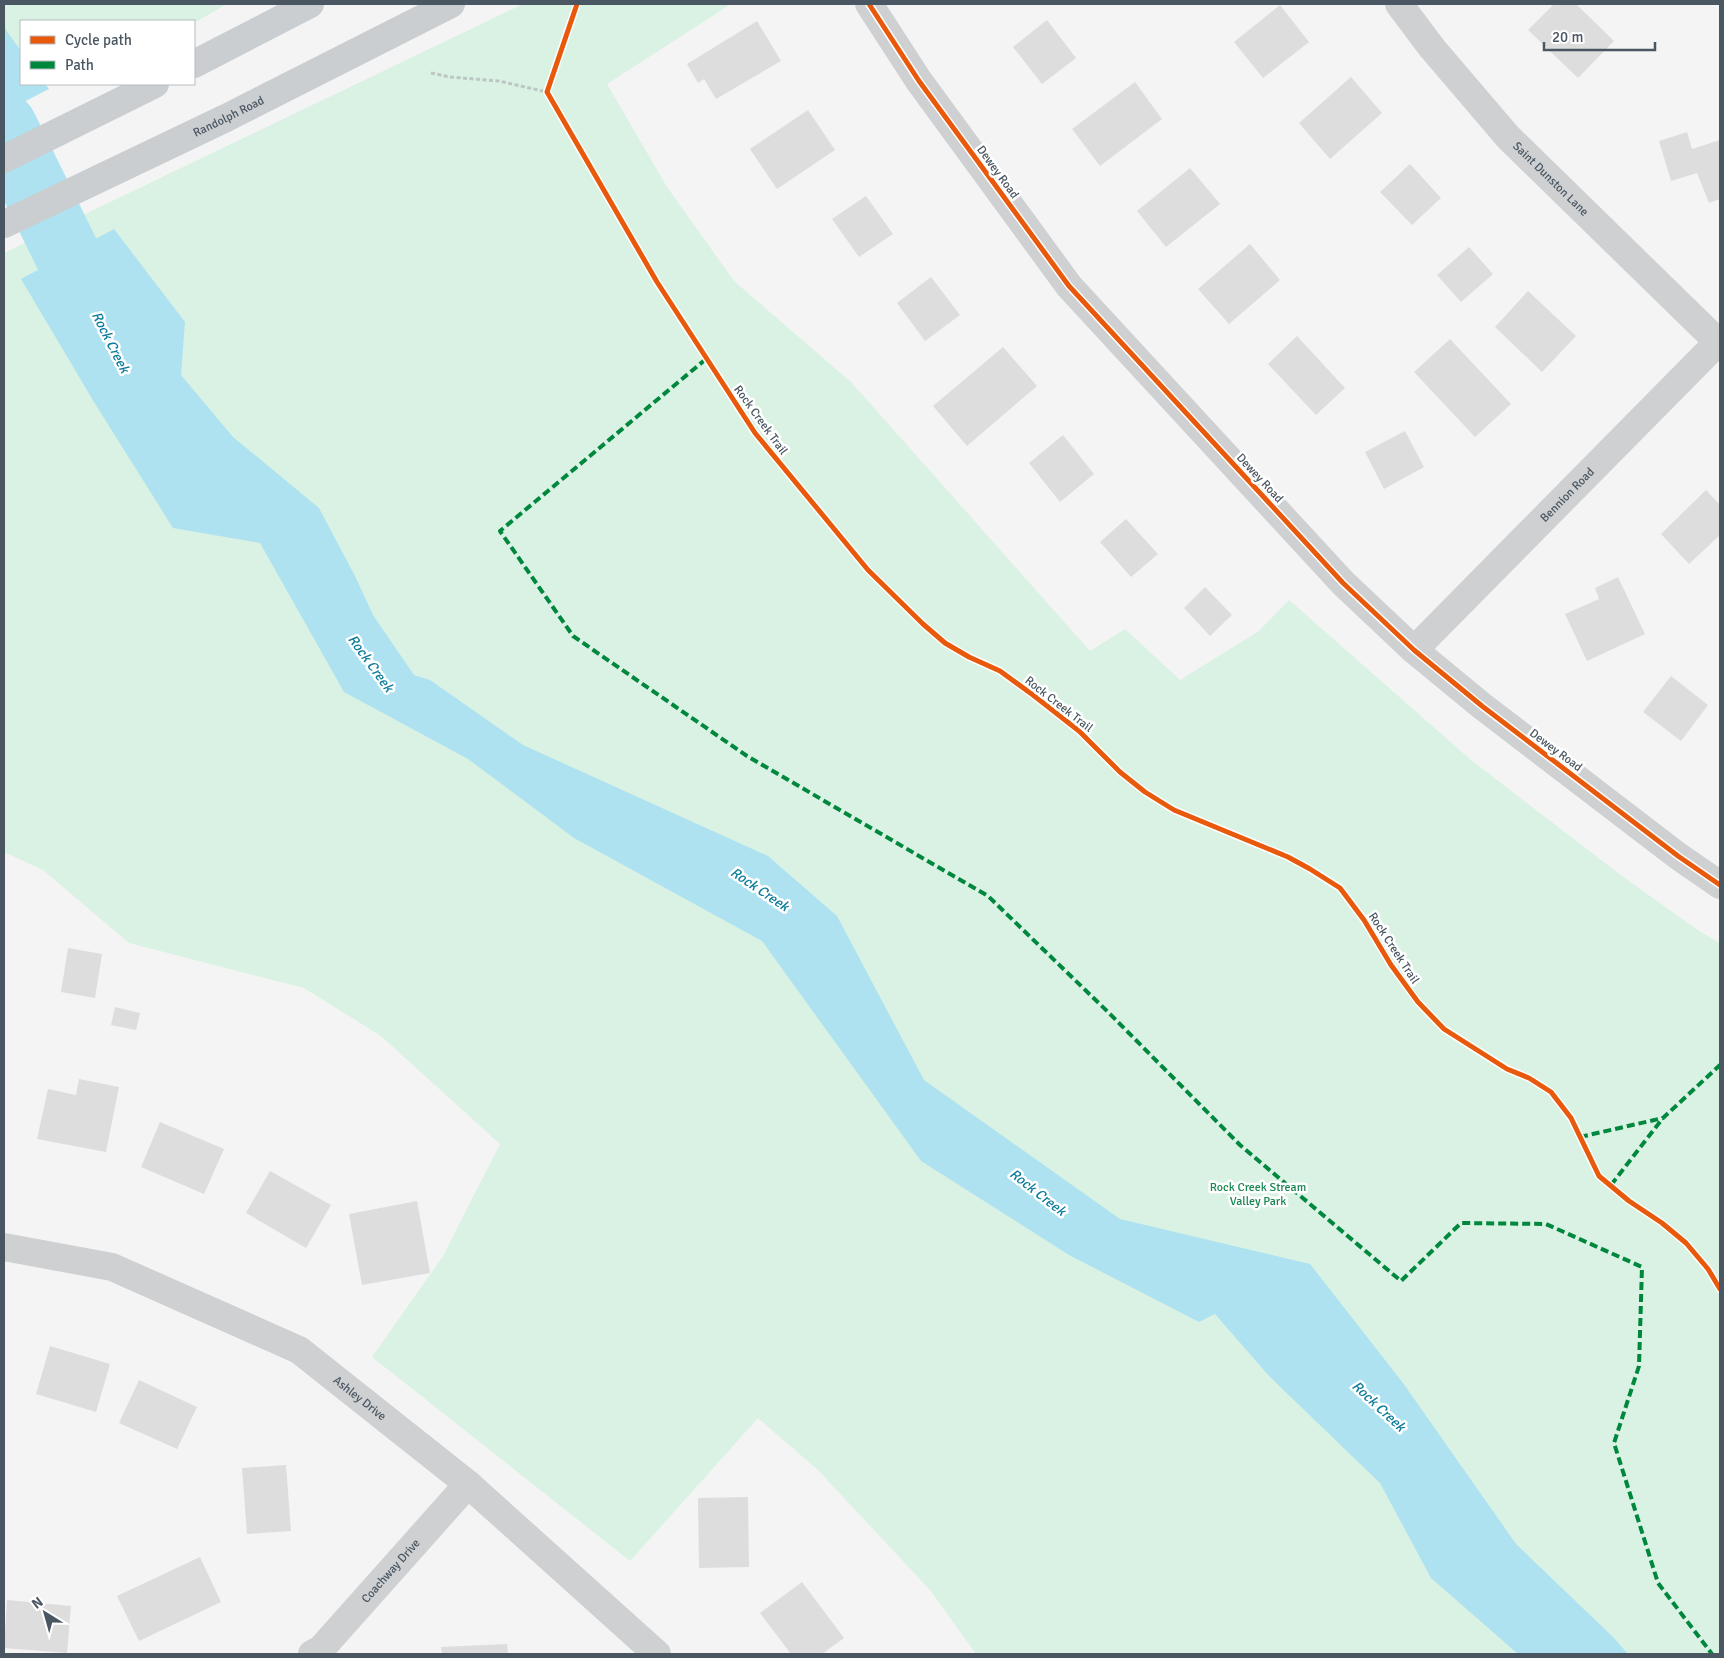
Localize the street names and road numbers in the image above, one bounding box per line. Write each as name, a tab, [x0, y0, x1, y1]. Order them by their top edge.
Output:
street label: Randolph Road	[191, 93, 267, 141]
street label: Saint Dunston Lane	[1510, 139, 1592, 220]
street label: Dewey Road	[973, 143, 1022, 202]
street label: Rock Creek Trail	[730, 383, 791, 458]
street label: Dewey Road	[1233, 451, 1286, 506]
street label: Bennion Road	[1537, 465, 1598, 526]
street label: Rock Creek Trail	[1022, 673, 1096, 736]
street label: Dewey Road	[1526, 726, 1585, 775]
street label: Rock Creek Trail	[1365, 910, 1423, 987]
street label: Ashley Drive	[330, 1373, 389, 1424]
street label: Coachway Drive	[358, 1536, 424, 1606]

